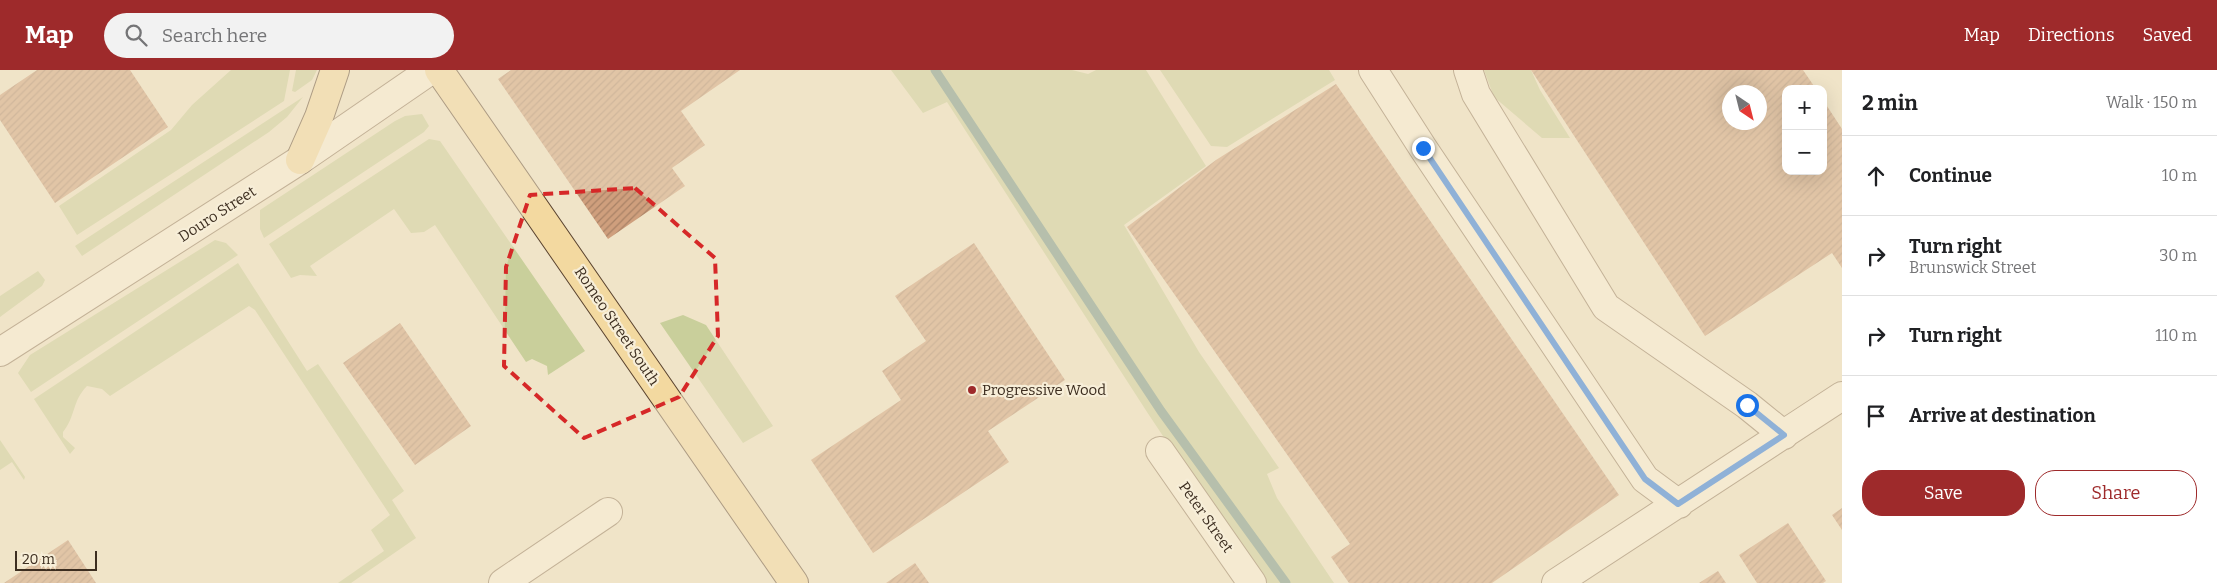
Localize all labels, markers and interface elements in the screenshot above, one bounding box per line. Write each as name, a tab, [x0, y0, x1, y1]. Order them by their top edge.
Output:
search box	[104, 13, 454, 58]
text: Map	[25, 21, 74, 49]
icon: search	[122, 21, 150, 49]
text: Search here	[162, 24, 267, 47]
text: Map	[1964, 24, 2000, 46]
text: Directions	[2028, 24, 2115, 46]
text: Saved	[2143, 24, 2192, 46]
north arrow	[1722, 85, 1767, 130]
map controls	[1782, 85, 1827, 175]
button: +	[1782, 85, 1827, 130]
text: 2 min	[1862, 90, 1918, 116]
text: Walk · 150 m	[2106, 93, 2197, 112]
button: −	[1782, 130, 1827, 175]
route end	[1412, 137, 1435, 160]
icon: ahead	[1862, 162, 1890, 190]
text: Continue	[1909, 164, 1992, 187]
text: 10 m	[2162, 166, 2197, 185]
street label: Douro Street	[175, 182, 260, 246]
text: Turn right	[1909, 235, 2002, 258]
icon: right	[1862, 242, 1890, 270]
text: 30 m	[2159, 246, 2197, 265]
text: Brunswick Street	[1909, 258, 2036, 277]
street label: Romeo Street South	[571, 263, 664, 389]
icon: right	[1862, 322, 1890, 350]
text: Turn right	[1909, 324, 2002, 347]
text: 110 m	[2155, 326, 2197, 345]
place label: Progressive Wood	[982, 381, 1106, 399]
marker: Progressive Wood	[966, 384, 978, 396]
route start	[1736, 394, 1759, 417]
icon: arrive	[1862, 402, 1890, 430]
text: Arrive at destination	[1909, 404, 2096, 427]
button: Save	[1862, 470, 2025, 516]
button: Share	[2035, 470, 2197, 516]
street label: Peter Street	[1175, 478, 1237, 556]
scale bar	[15, 548, 98, 571]
text: 20 m	[22, 551, 55, 568]

